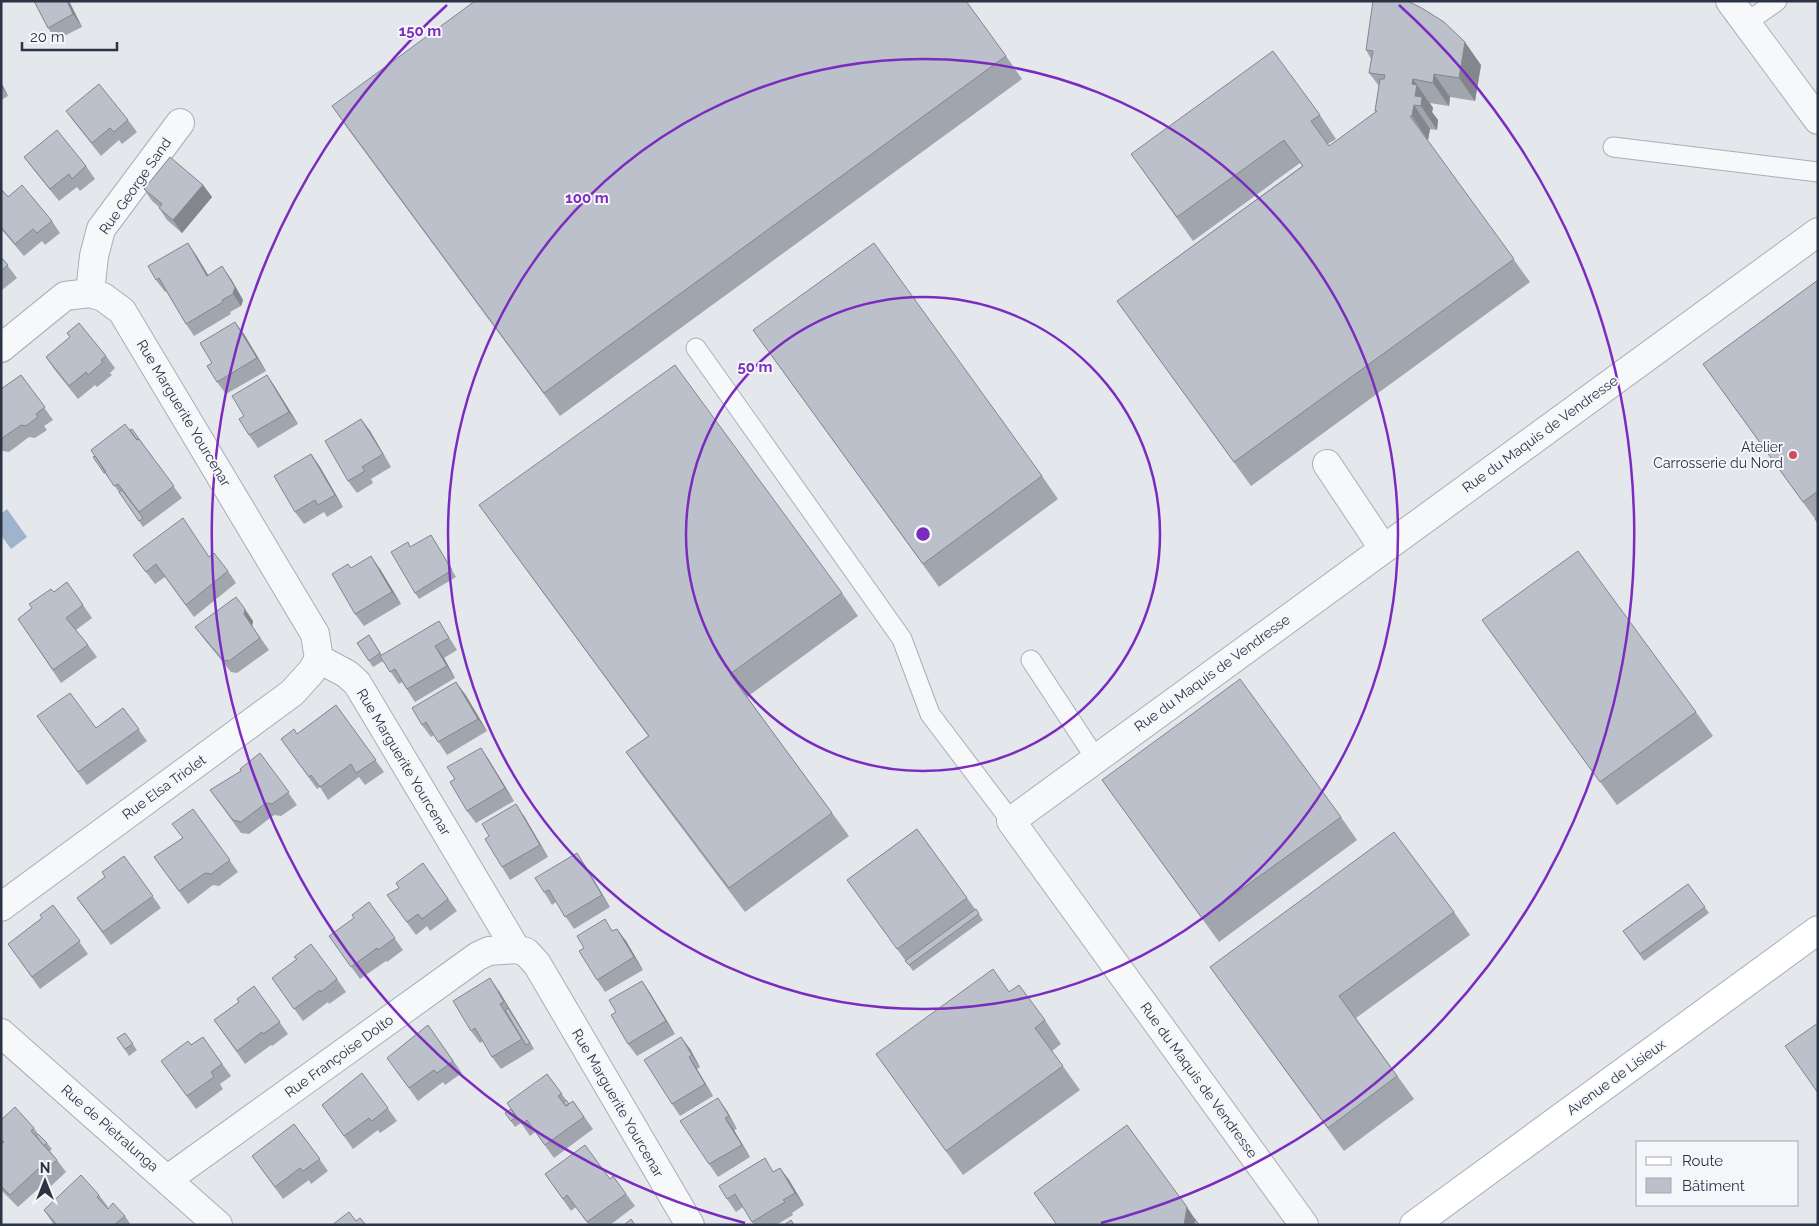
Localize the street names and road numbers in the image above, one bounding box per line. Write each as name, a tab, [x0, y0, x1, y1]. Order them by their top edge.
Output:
street label: Rue George Sand	[96, 135, 174, 237]
street label: Rue Marguerite Yourcenar	[134, 337, 234, 489]
street label: Rue du Maquis de Vendresse	[1459, 372, 1621, 496]
street label: Rue du Maquis de Vendresse	[1131, 611, 1293, 735]
street label: Rue Marguerite Yourcenar	[354, 686, 454, 838]
street label: Rue Elsa Triolet	[119, 751, 209, 823]
street label: Rue du Maquis de Vendresse	[1137, 999, 1261, 1161]
street label: Rue Françoise Dolto	[282, 1011, 396, 1101]
street label: Rue Marguerite Yourcenar	[569, 1026, 667, 1180]
street label: Avenue de Lisieux	[1564, 1036, 1668, 1118]
street label: Rue de Pietralunga	[58, 1082, 162, 1174]

